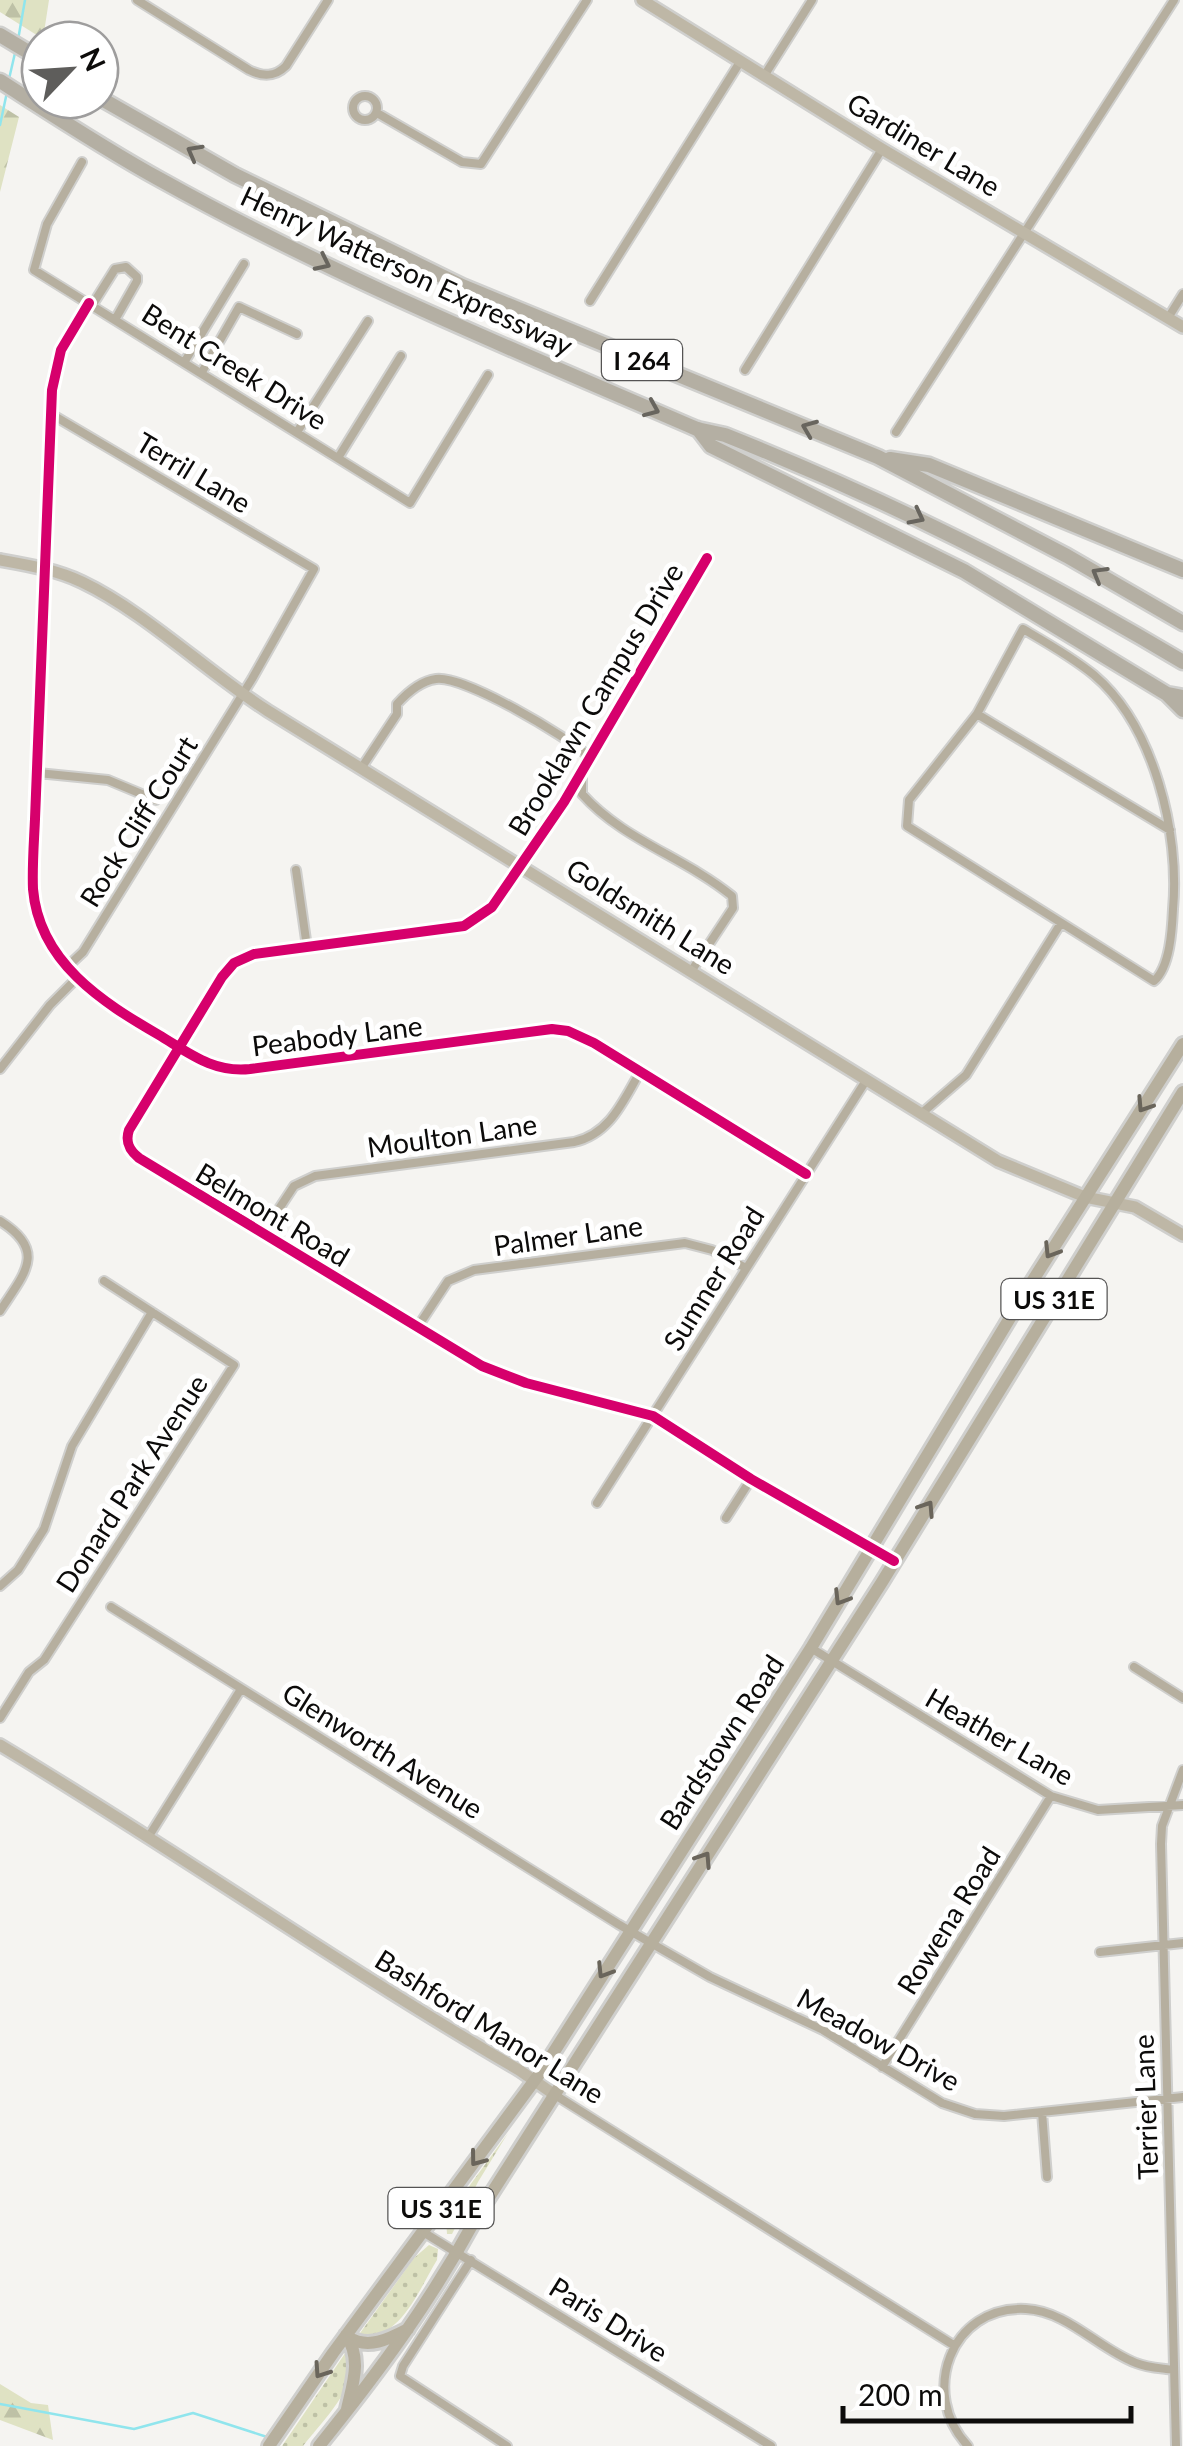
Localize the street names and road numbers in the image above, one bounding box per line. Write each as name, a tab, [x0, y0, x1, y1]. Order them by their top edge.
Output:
street label: Gardiner Lane	[841, 85, 1007, 203]
street label: Henry Watterson Expressway	[236, 178, 579, 362]
street label: Bent Creek Drive	[136, 296, 334, 436]
road number: I 264	[602, 340, 682, 380]
street label: Terril Lane	[131, 425, 257, 519]
street label: Brooklawn Campus Drive	[500, 557, 690, 841]
street label: Rock Cliff Court	[72, 729, 204, 913]
street label: Goldsmith Lane	[561, 851, 741, 981]
street label: Peabody Lane	[250, 1008, 424, 1062]
street label: Moulton Lane	[365, 1106, 539, 1164]
street label: Belmont Road	[190, 1155, 356, 1273]
street label: Sumner Road	[655, 1200, 771, 1356]
street label: Palmer Lane	[491, 1208, 645, 1262]
road number: US 31E	[1002, 1279, 1106, 1319]
street label: Donard Park Avenue	[48, 1368, 214, 1598]
street label: Bardstown Road	[652, 1648, 790, 1836]
street label: Glenworth Avenue	[277, 1675, 489, 1825]
street label: Heather Lane	[920, 1680, 1080, 1792]
street label: Rowena Road	[889, 1840, 1007, 2000]
street label: Bashford Manor Lane	[369, 1942, 611, 2110]
street label: Meadow Drive	[792, 1980, 966, 2098]
street label: Terrier Lane	[1125, 2034, 1165, 2180]
road number: US 31E	[388, 2188, 494, 2228]
street label: Paris Drive	[543, 2269, 675, 2369]

